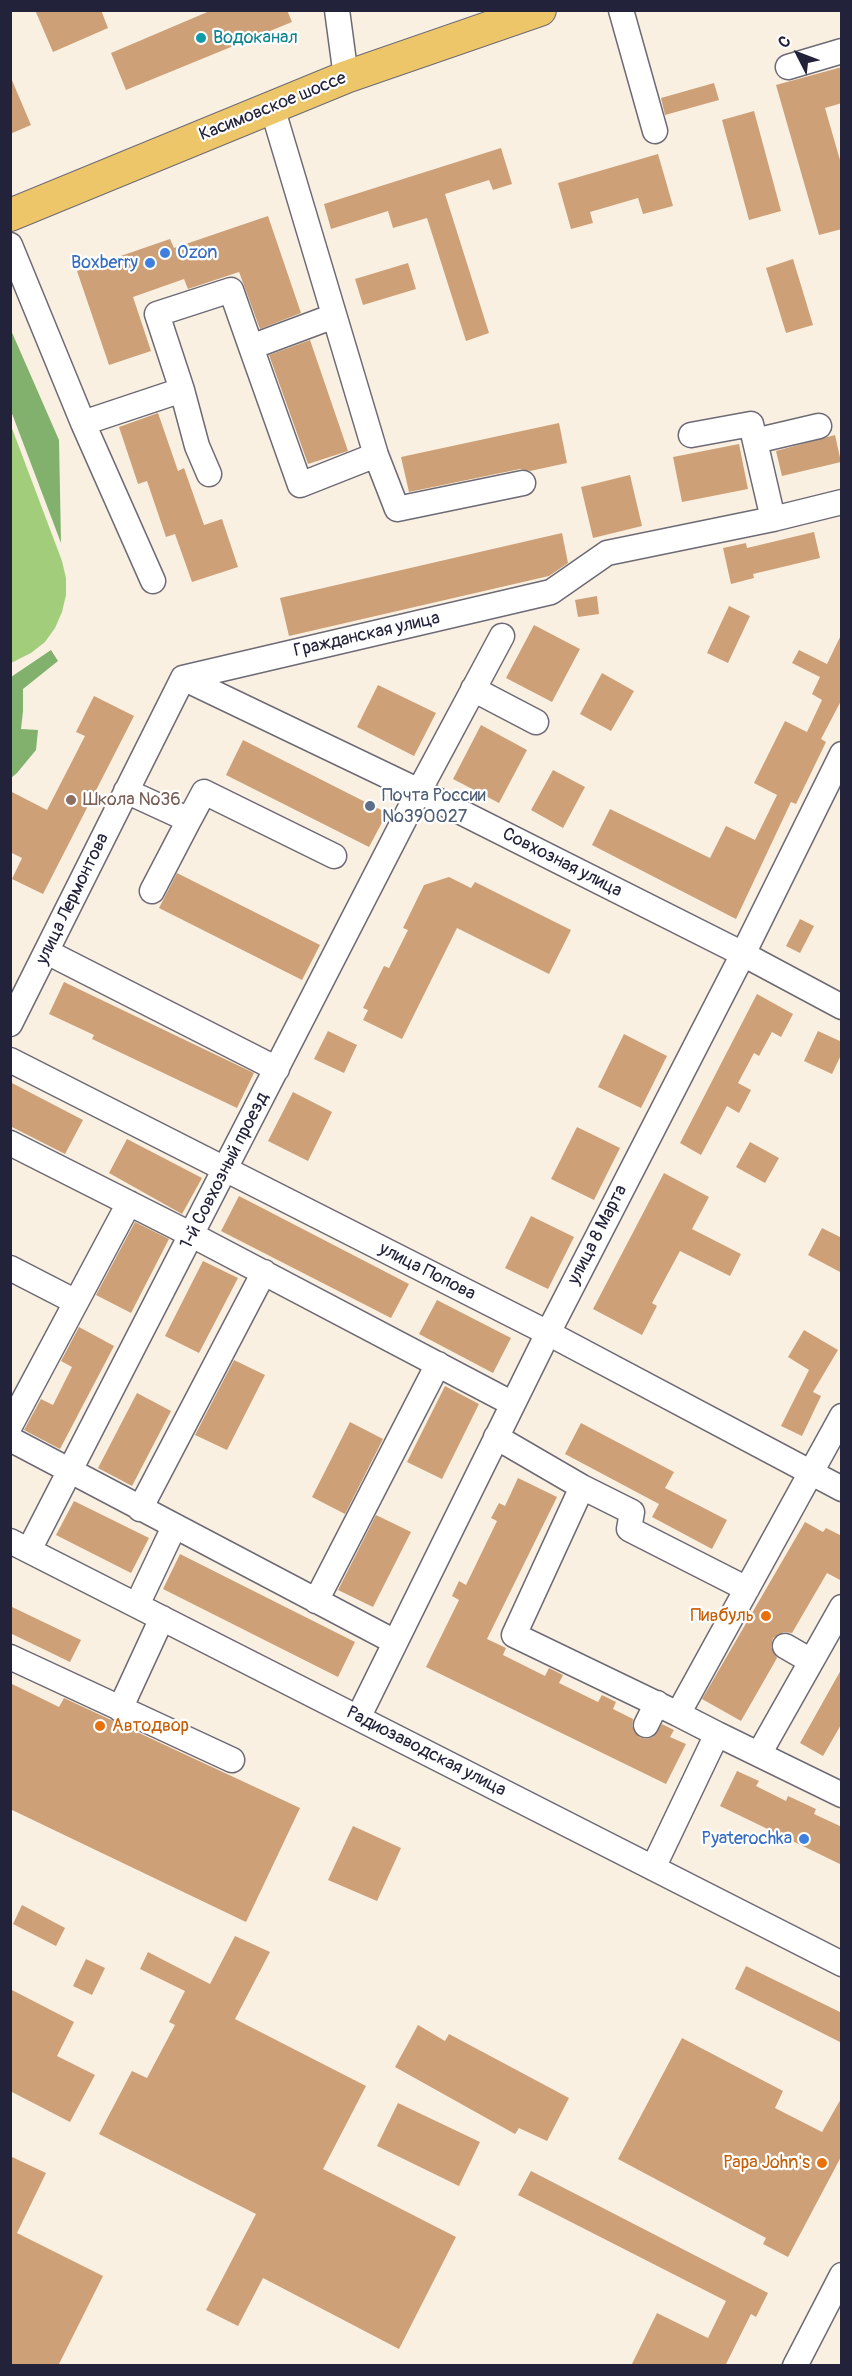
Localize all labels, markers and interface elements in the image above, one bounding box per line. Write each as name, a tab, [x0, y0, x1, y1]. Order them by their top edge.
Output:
north arrow	[768, 24, 828, 84]
place label: Водоканал	[213, 27, 298, 49]
marker: Водоканал	[194, 31, 208, 45]
text: С	[774, 32, 795, 52]
street label: Касимовское шоссе	[196, 68, 350, 146]
place label: Ozon	[177, 242, 217, 264]
marker: Ozon	[158, 246, 172, 260]
place label: Boxberry	[71, 252, 138, 274]
marker: Boxberry	[143, 256, 157, 270]
street label: Гражданская улица	[292, 608, 442, 662]
place label: Почта России №390027	[382, 785, 486, 828]
place label: Школа №36	[83, 789, 181, 811]
marker: Школа №36	[64, 793, 78, 807]
marker: Почта России №390027	[363, 799, 377, 813]
street label: Совхозная улица	[499, 824, 625, 902]
street label: улица Лермонтова	[32, 830, 114, 968]
street label: 1-й Совхозный проезд	[176, 1089, 274, 1253]
street label: улица 8 Марта	[564, 1182, 632, 1288]
street label: улица Попова	[375, 1238, 479, 1306]
place label: Пивбуль	[691, 1605, 754, 1627]
marker: Пивбуль	[759, 1609, 773, 1623]
street label: Радиозаводская улица	[343, 1702, 509, 1802]
place label: Автодвор	[112, 1715, 189, 1737]
marker: Автодвор	[93, 1719, 107, 1733]
place label: Pyaterochka	[701, 1828, 792, 1850]
marker: Pyaterochka	[797, 1832, 811, 1846]
place label: Papa John's	[723, 2152, 810, 2174]
marker: Papa John's	[815, 2156, 829, 2170]

